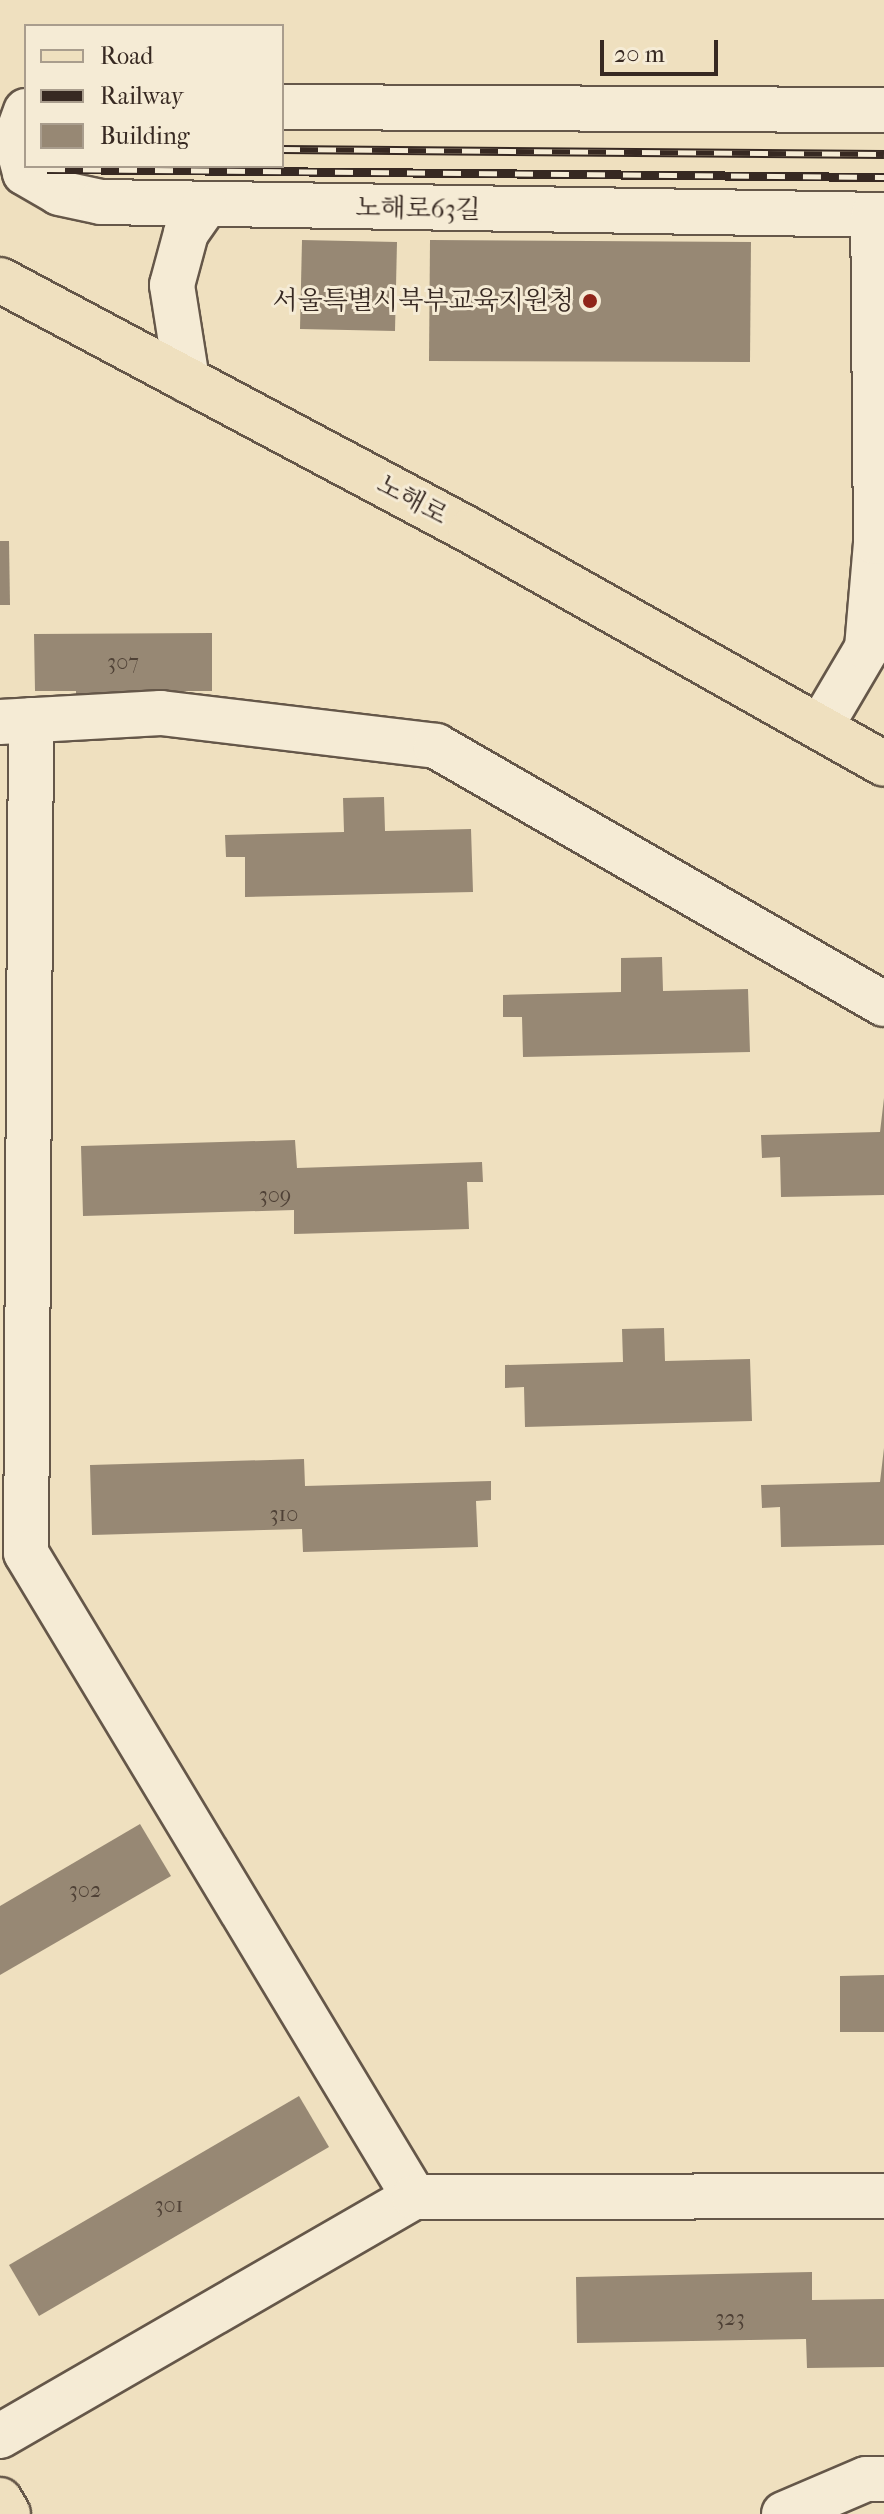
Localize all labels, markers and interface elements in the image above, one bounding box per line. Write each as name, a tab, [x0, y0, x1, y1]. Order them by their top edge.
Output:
legend	[24, 24, 284, 168]
scale bar	[604, 24, 722, 74]
text: 20 m	[614, 40, 665, 68]
text: Road	[100, 42, 153, 70]
text: Railway	[100, 82, 183, 110]
text: Building	[100, 122, 190, 150]
street label: 노해로63길	[355, 192, 481, 226]
place label: 서울특별시북부교육지원청	[273, 285, 574, 317]
marker: 서울특별시북부교육지원청	[581, 292, 599, 310]
street label: 노해로	[371, 469, 453, 531]
house number: 307	[107, 650, 139, 676]
house number: 309	[259, 1183, 291, 1209]
house number: 310	[270, 1502, 298, 1528]
house number: 302	[69, 1878, 101, 1904]
house number: 301	[155, 2193, 183, 2219]
house number: 323	[715, 2306, 745, 2332]

